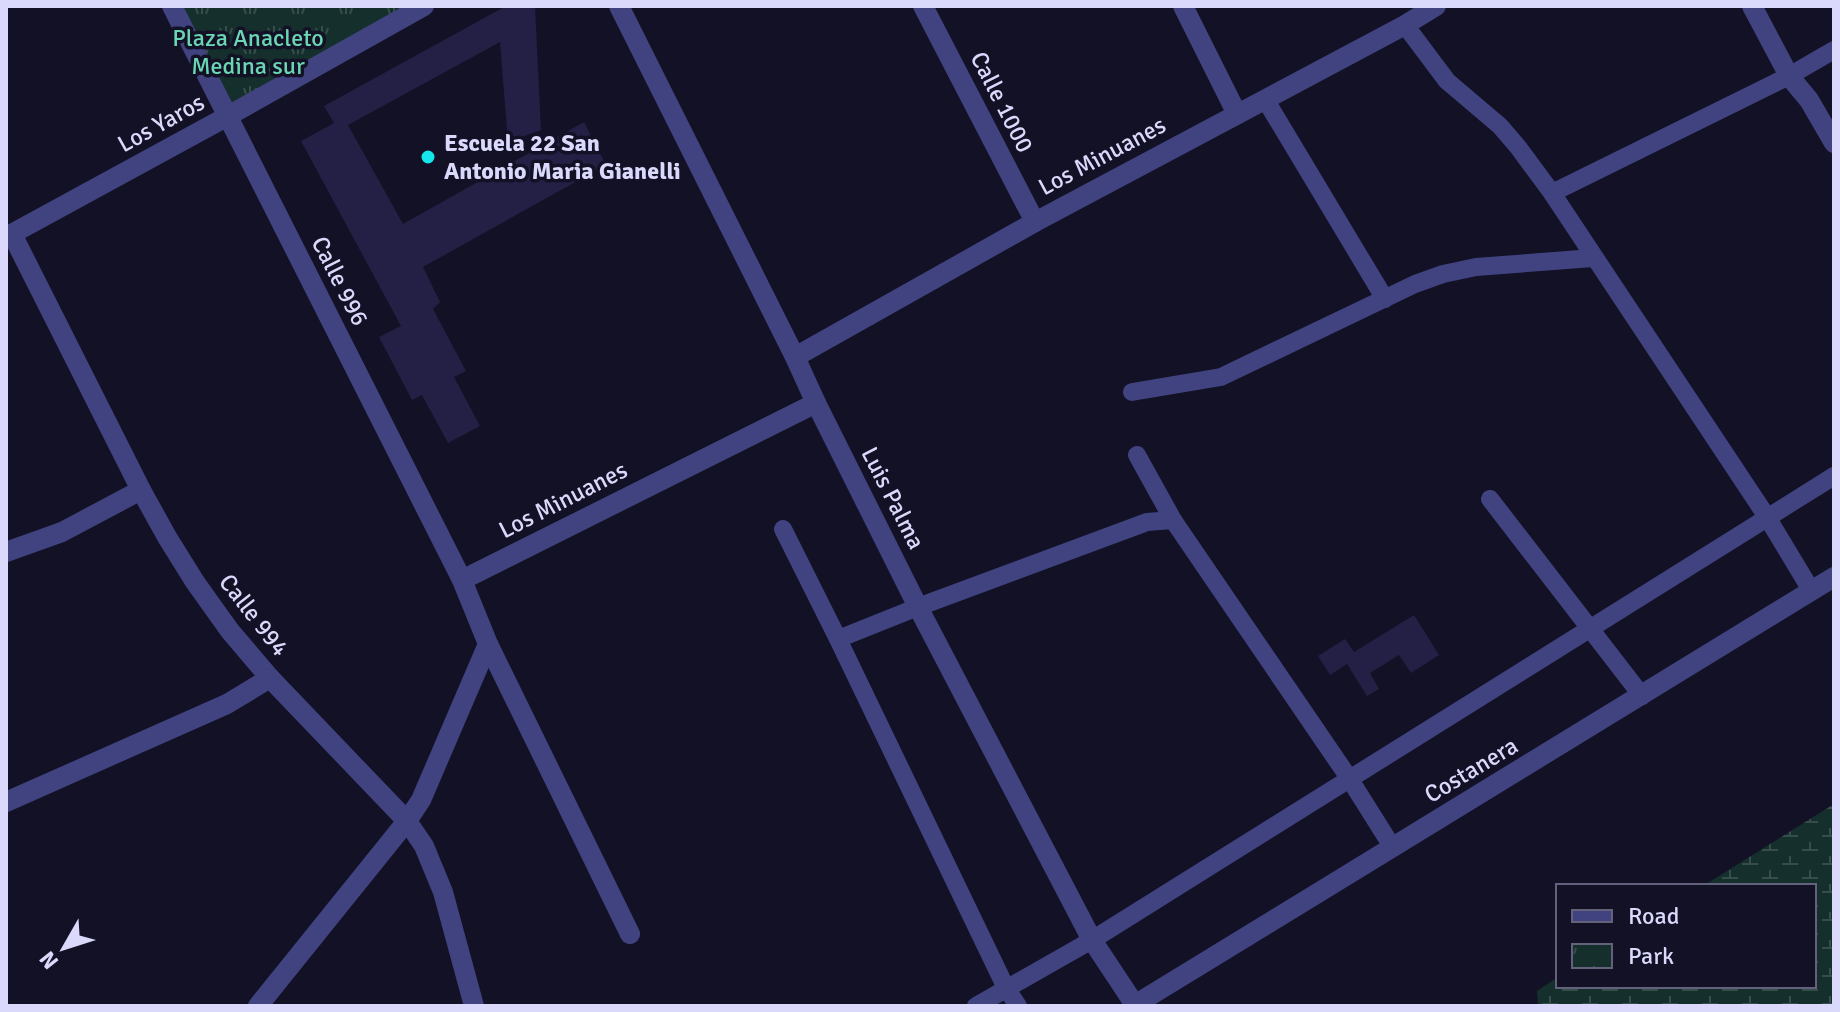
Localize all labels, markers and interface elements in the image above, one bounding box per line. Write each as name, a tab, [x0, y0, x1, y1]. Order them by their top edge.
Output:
park label: Plaza Anacleto Medina sur	[172, 23, 324, 81]
street label: Calle 1000	[964, 47, 1040, 157]
street label: Los Yaros	[112, 87, 210, 159]
street label: Los Minuanes	[1033, 110, 1171, 202]
place label: Escuela 22 San Antonio Maria Gianelli	[444, 128, 681, 186]
marker: Escuela 22 San Antonio Maria Gianelli	[419, 148, 437, 166]
street label: Calle 996	[305, 231, 375, 331]
street label: Luis Palma	[854, 442, 932, 554]
street label: Los Minuanes	[494, 455, 632, 545]
street label: Calle 994	[213, 568, 295, 662]
street label: Costanera	[1419, 730, 1523, 810]
legend	[1556, 884, 1816, 988]
text: Road	[1628, 901, 1679, 931]
north arrow	[24, 908, 104, 988]
text: Park	[1628, 941, 1674, 971]
text: N	[34, 946, 64, 975]

